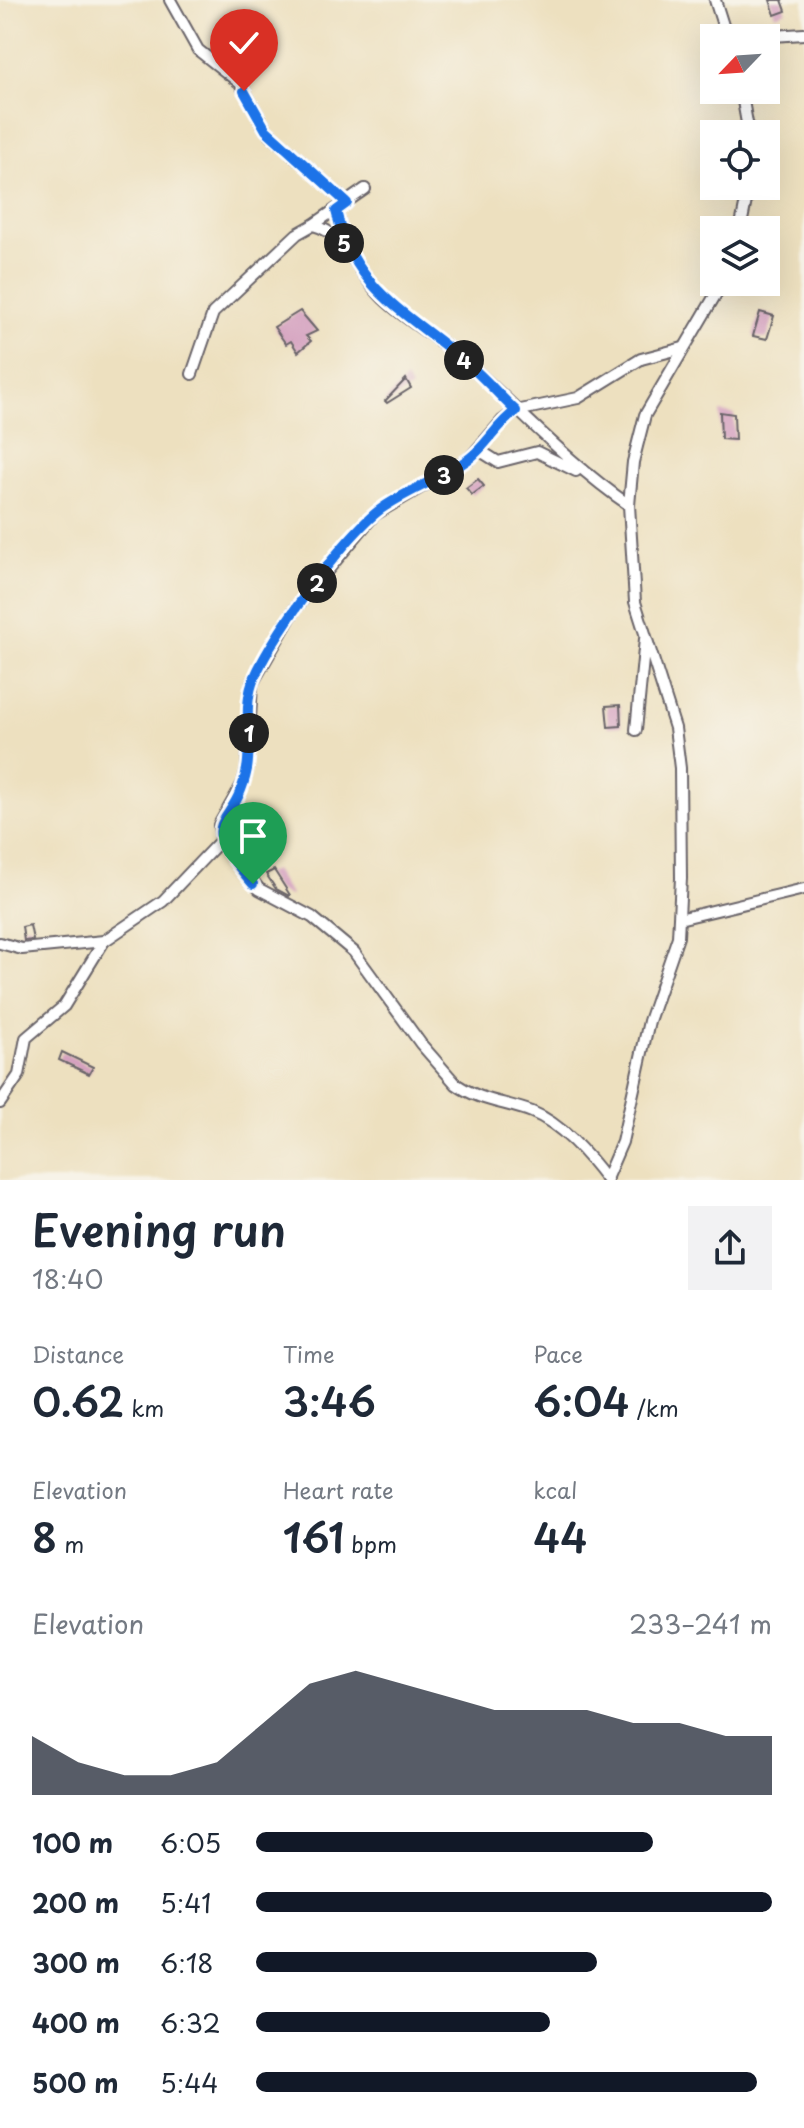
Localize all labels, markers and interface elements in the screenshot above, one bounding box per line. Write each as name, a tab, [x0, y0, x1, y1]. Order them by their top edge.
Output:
pin	[210, 9, 278, 91]
icon: check	[222, 21, 266, 65]
north arrow	[700, 24, 780, 104]
map controls	[700, 24, 780, 296]
button: locate	[700, 120, 780, 200]
button: layers	[700, 216, 780, 296]
pin: 5	[324, 223, 364, 263]
text: 5	[337, 226, 351, 259]
pin: 4	[444, 340, 484, 380]
text: 4	[457, 343, 471, 376]
pin: 3	[424, 455, 464, 495]
text: 3	[437, 458, 451, 491]
pin: 2	[297, 563, 337, 603]
text: 2	[309, 566, 325, 599]
pin: 1	[229, 713, 269, 753]
text: 1	[244, 716, 254, 749]
pin	[219, 802, 287, 884]
icon: arrive	[231, 814, 275, 858]
text: Evening run	[32, 1196, 286, 1262]
button: share	[688, 1206, 772, 1290]
text: 18:40	[32, 1259, 104, 1298]
text: Distance	[32, 1337, 124, 1370]
text: Time	[283, 1337, 335, 1370]
text: Pace	[533, 1337, 583, 1370]
text: 0.62	[32, 1370, 124, 1431]
text: 3:46	[283, 1370, 376, 1431]
text: 6:04	[533, 1370, 630, 1431]
text: km	[124, 1391, 164, 1424]
text: /km	[630, 1391, 679, 1424]
text: Elevation	[32, 1473, 127, 1506]
text: Heart rate	[283, 1473, 394, 1506]
text: kcal	[533, 1473, 577, 1506]
text: 8	[32, 1506, 57, 1567]
text: 161	[283, 1506, 344, 1567]
text: 44	[533, 1506, 587, 1567]
text: m	[57, 1527, 84, 1560]
text: bpm	[344, 1527, 397, 1560]
text: Elevation	[32, 1604, 144, 1643]
text: 233–241 m	[629, 1604, 772, 1643]
text: 100 m	[32, 1823, 113, 1862]
text: 6:05	[160, 1823, 221, 1862]
text: 200 m	[32, 1883, 119, 1922]
text: 5:41	[160, 1883, 211, 1922]
text: 300 m	[32, 1943, 120, 1982]
text: 6:18	[160, 1943, 214, 1982]
text: 400 m	[32, 2003, 120, 2042]
text: 6:32	[160, 2003, 221, 2042]
text: 500 m	[32, 2063, 118, 2102]
text: 5:44	[160, 2063, 219, 2102]

